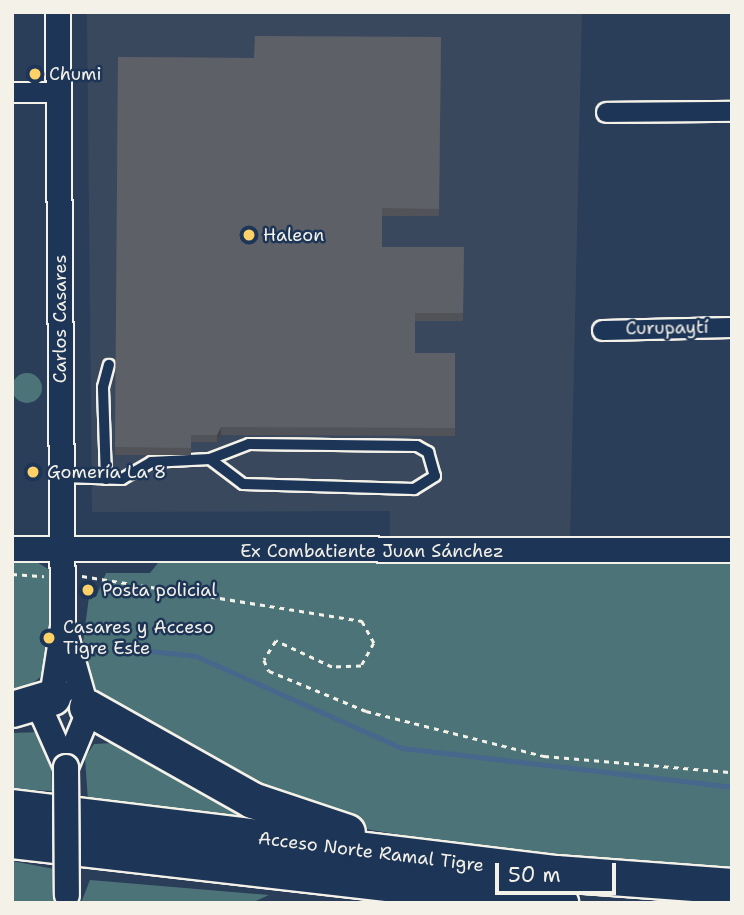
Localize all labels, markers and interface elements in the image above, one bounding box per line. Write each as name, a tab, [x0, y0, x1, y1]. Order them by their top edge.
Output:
place label: Chumi	[49, 63, 102, 85]
marker: Chumi	[27, 66, 43, 82]
place label: Haleon	[263, 224, 324, 246]
marker: Haleon	[241, 227, 257, 243]
street label: Carlos Casares	[49, 255, 71, 383]
street label: Curupaytí	[625, 316, 709, 340]
place label: Gomería La 8	[47, 461, 166, 483]
marker: Gomería La 8	[25, 464, 41, 480]
street label: Ex Combatiente Juan Sánchez	[240, 540, 504, 562]
place label: Posta policial	[102, 579, 217, 601]
marker: Posta policial	[80, 582, 96, 598]
place label: Casares y Acceso Tigre Este	[63, 617, 214, 660]
marker: Casares y Acceso Tigre Este	[41, 630, 57, 646]
street label: Acceso Norte Ramal Tigre	[257, 827, 485, 877]
scale bar	[499, 848, 620, 892]
text: 50 m	[508, 861, 561, 889]

